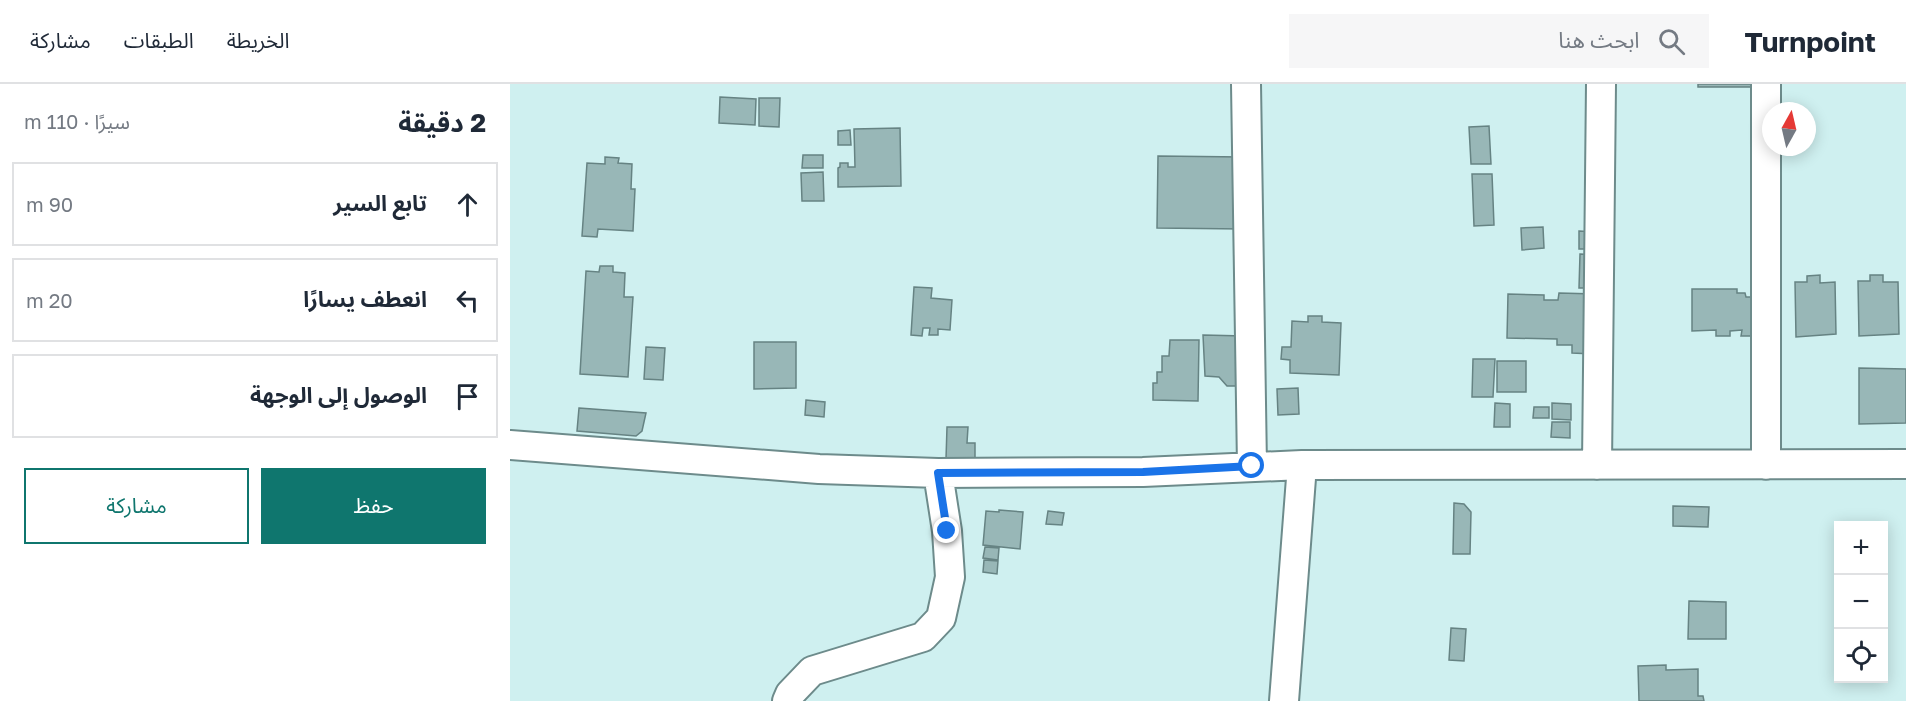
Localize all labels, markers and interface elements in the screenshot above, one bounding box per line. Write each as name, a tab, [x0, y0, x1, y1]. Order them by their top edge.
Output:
search box	[1289, 14, 1709, 68]
icon: search	[1655, 25, 1688, 58]
text: Turnpoint	[1745, 25, 1876, 58]
text: ابحث هنا	[1558, 26, 1640, 53]
text: مشاركة	[30, 27, 91, 53]
text: الطبقات	[124, 27, 194, 53]
text: الخريطة	[227, 27, 290, 53]
north arrow	[1762, 102, 1816, 156]
text: 2 دقيقة	[398, 107, 486, 138]
text: سيرًا · 110 m	[24, 109, 130, 133]
icon: ahead	[451, 188, 484, 221]
text: تابع السير	[333, 189, 427, 216]
text: 90 m	[26, 192, 73, 216]
icon: left	[451, 284, 484, 317]
text: انعطف يسارًا	[303, 285, 427, 312]
text: 20 m	[26, 288, 73, 312]
icon: arrive	[451, 380, 484, 413]
text: الوصول إلى الوجهة	[250, 381, 427, 408]
route start	[1238, 452, 1264, 478]
button: مشاركة	[24, 468, 249, 544]
button: حفظ	[261, 468, 486, 544]
route end	[933, 517, 959, 543]
map controls	[1834, 521, 1888, 683]
button: +	[1834, 521, 1888, 575]
button: −	[1834, 575, 1888, 629]
button: locate	[1834, 629, 1888, 683]

